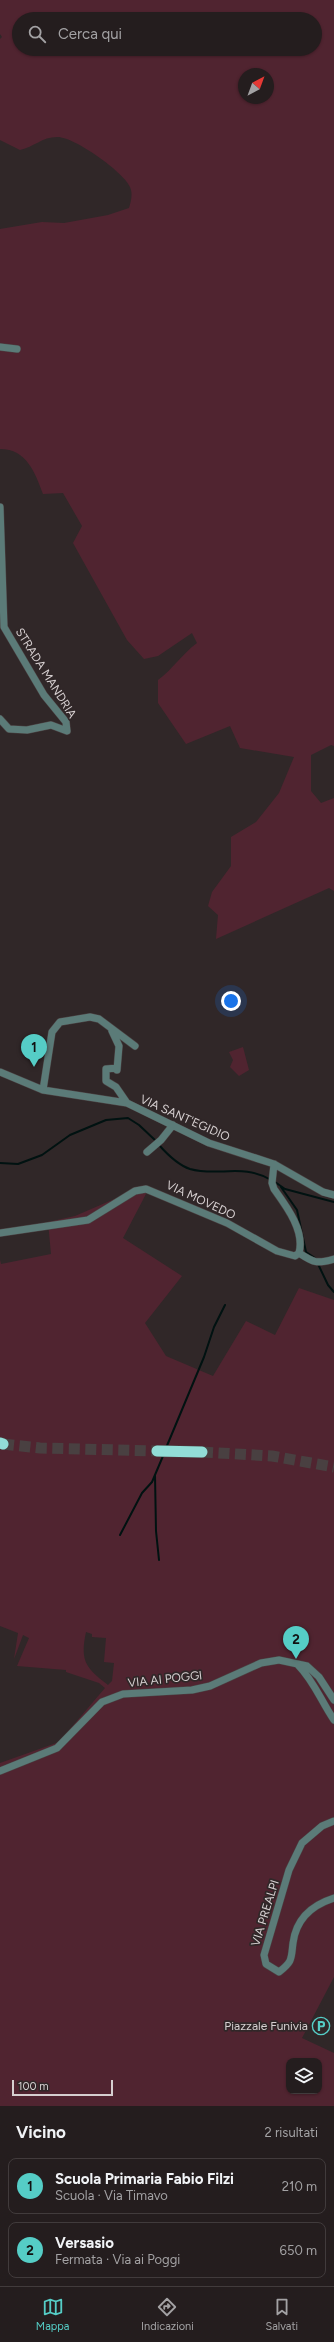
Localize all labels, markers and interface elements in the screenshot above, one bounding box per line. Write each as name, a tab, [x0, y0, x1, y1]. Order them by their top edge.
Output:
search box	[12, 12, 322, 56]
icon: search	[26, 23, 48, 45]
text: Cerca qui	[58, 25, 122, 43]
north arrow	[238, 68, 274, 104]
street label: STRADA MANDRIA	[13, 625, 79, 721]
your location	[221, 991, 241, 1011]
pin: 1	[21, 1034, 47, 1067]
street label: VIA SANT'EGIDIO	[138, 1092, 232, 1144]
street label: VIA MOVEDO	[164, 1178, 238, 1222]
pin: 2	[283, 1626, 309, 1659]
street label: VIA AI POGGI	[127, 1668, 203, 1690]
street label: VIA PREALPI	[248, 1878, 282, 1948]
parking icon: Piazzale Funivia	[311, 2016, 331, 2036]
place label: Piazzale Funivia	[224, 2019, 308, 2033]
map controls	[286, 2058, 322, 2094]
button: layers	[286, 2058, 322, 2094]
scale bar	[12, 2078, 113, 2097]
text: 100 m	[18, 2080, 49, 2093]
text: Vicino	[16, 2122, 66, 2142]
text: 2 risultati	[264, 2125, 318, 2140]
text: Scuola Primaria Fabio Filzi	[55, 2170, 234, 2188]
text: 1	[27, 2179, 33, 2194]
text: 210 m	[282, 2179, 317, 2194]
text: Scuola · Via Timavo	[55, 2188, 168, 2203]
text: Versasio	[55, 2234, 114, 2252]
text: 2	[26, 2243, 34, 2258]
text: 650 m	[280, 2243, 317, 2258]
text: Fermata · Via ai Poggi	[55, 2252, 180, 2267]
tab: Mappa	[36, 2296, 69, 2333]
tab: Indicazioni	[141, 2296, 194, 2333]
tab: Salvati	[265, 2296, 298, 2333]

